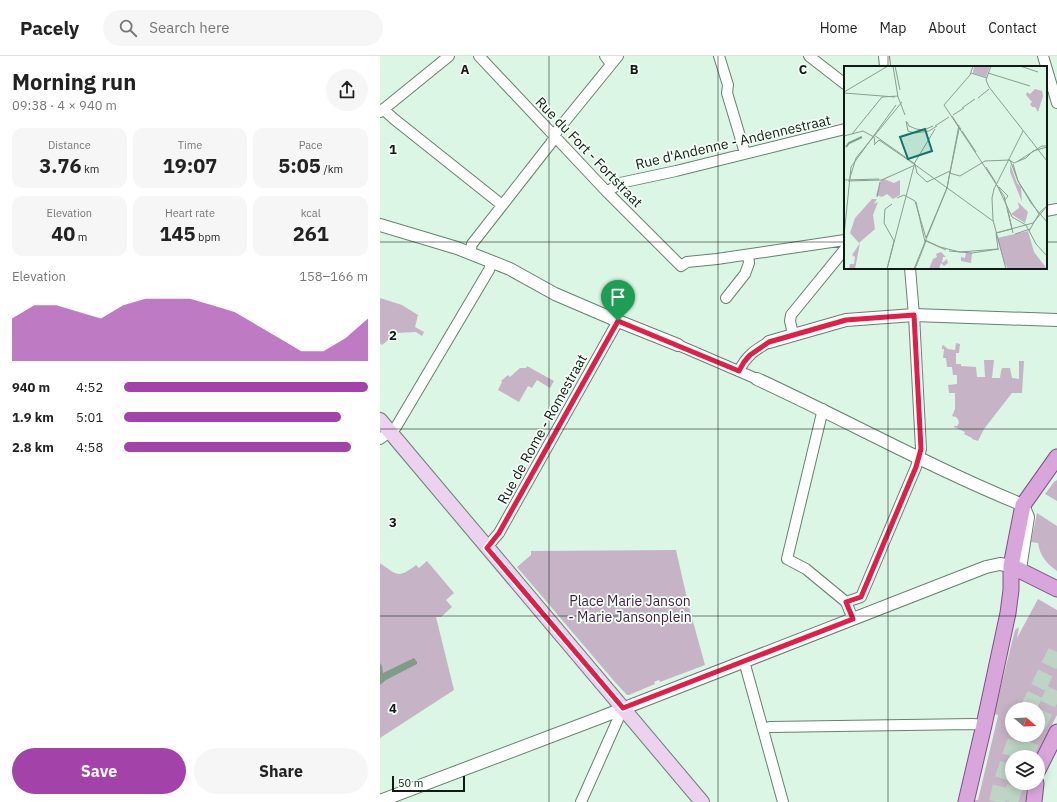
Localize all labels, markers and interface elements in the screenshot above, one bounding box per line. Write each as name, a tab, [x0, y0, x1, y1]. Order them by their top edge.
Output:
search box	[103, 10, 383, 46]
text: Pacely	[20, 16, 79, 40]
icon: search	[117, 17, 139, 39]
text: Search here	[149, 18, 230, 37]
text: Home	[820, 19, 857, 37]
text: Map	[879, 19, 906, 37]
text: About	[928, 19, 966, 37]
text: Contact	[988, 19, 1037, 37]
text: A	[461, 61, 470, 78]
text: B	[630, 61, 639, 78]
text: C	[799, 61, 808, 78]
inset map	[844, 66, 1047, 269]
text: Morning run	[12, 67, 136, 96]
button: share	[326, 69, 368, 111]
street label: Rue du Fort - Fortstraat	[532, 93, 647, 211]
text: 09:38 · 4 × 940 m	[12, 97, 117, 114]
street label: Rue d'Andenne - Andennestraat	[633, 111, 833, 173]
text: Distance	[48, 138, 91, 152]
text: Time	[178, 138, 202, 152]
text: Pace	[299, 138, 323, 152]
text: 1	[389, 141, 397, 158]
text: 3.76	[39, 152, 81, 179]
text: 19:07	[163, 152, 217, 179]
text: 5:05	[278, 152, 321, 179]
text: km	[81, 162, 99, 176]
text: /km	[321, 162, 343, 176]
text: Elevation	[47, 206, 92, 220]
text: Heart rate	[165, 206, 215, 220]
text: kcal	[301, 206, 321, 220]
text: 40	[51, 220, 75, 247]
text: 145	[160, 220, 196, 247]
text: 261	[293, 220, 329, 247]
text: m	[75, 230, 87, 244]
text: bpm	[196, 230, 220, 244]
text: Elevation	[12, 268, 66, 285]
text: 158–166 m	[299, 268, 368, 285]
pin	[601, 280, 635, 321]
icon: arrive	[607, 286, 629, 308]
text: 2	[389, 327, 397, 344]
street label: Rue de Rome - Romestraat	[493, 351, 591, 507]
text: 940 m	[12, 379, 50, 396]
text: 4:52	[76, 379, 103, 396]
text: 1.9 km	[12, 409, 54, 426]
text: 5:01	[76, 409, 103, 426]
text: 2.8 km	[12, 439, 54, 456]
text: 4:58	[76, 439, 103, 456]
text: 3	[389, 514, 397, 531]
park label: Place Marie Janson - Marie Jansonplein	[568, 592, 692, 626]
text: 4	[389, 700, 397, 717]
north arrow	[1005, 702, 1045, 742]
map controls	[1005, 702, 1045, 790]
button: Save	[12, 748, 186, 794]
button: Share	[194, 748, 368, 794]
button: layers	[1005, 750, 1045, 790]
scale bar	[392, 774, 465, 793]
text: 50 m	[398, 776, 423, 790]

